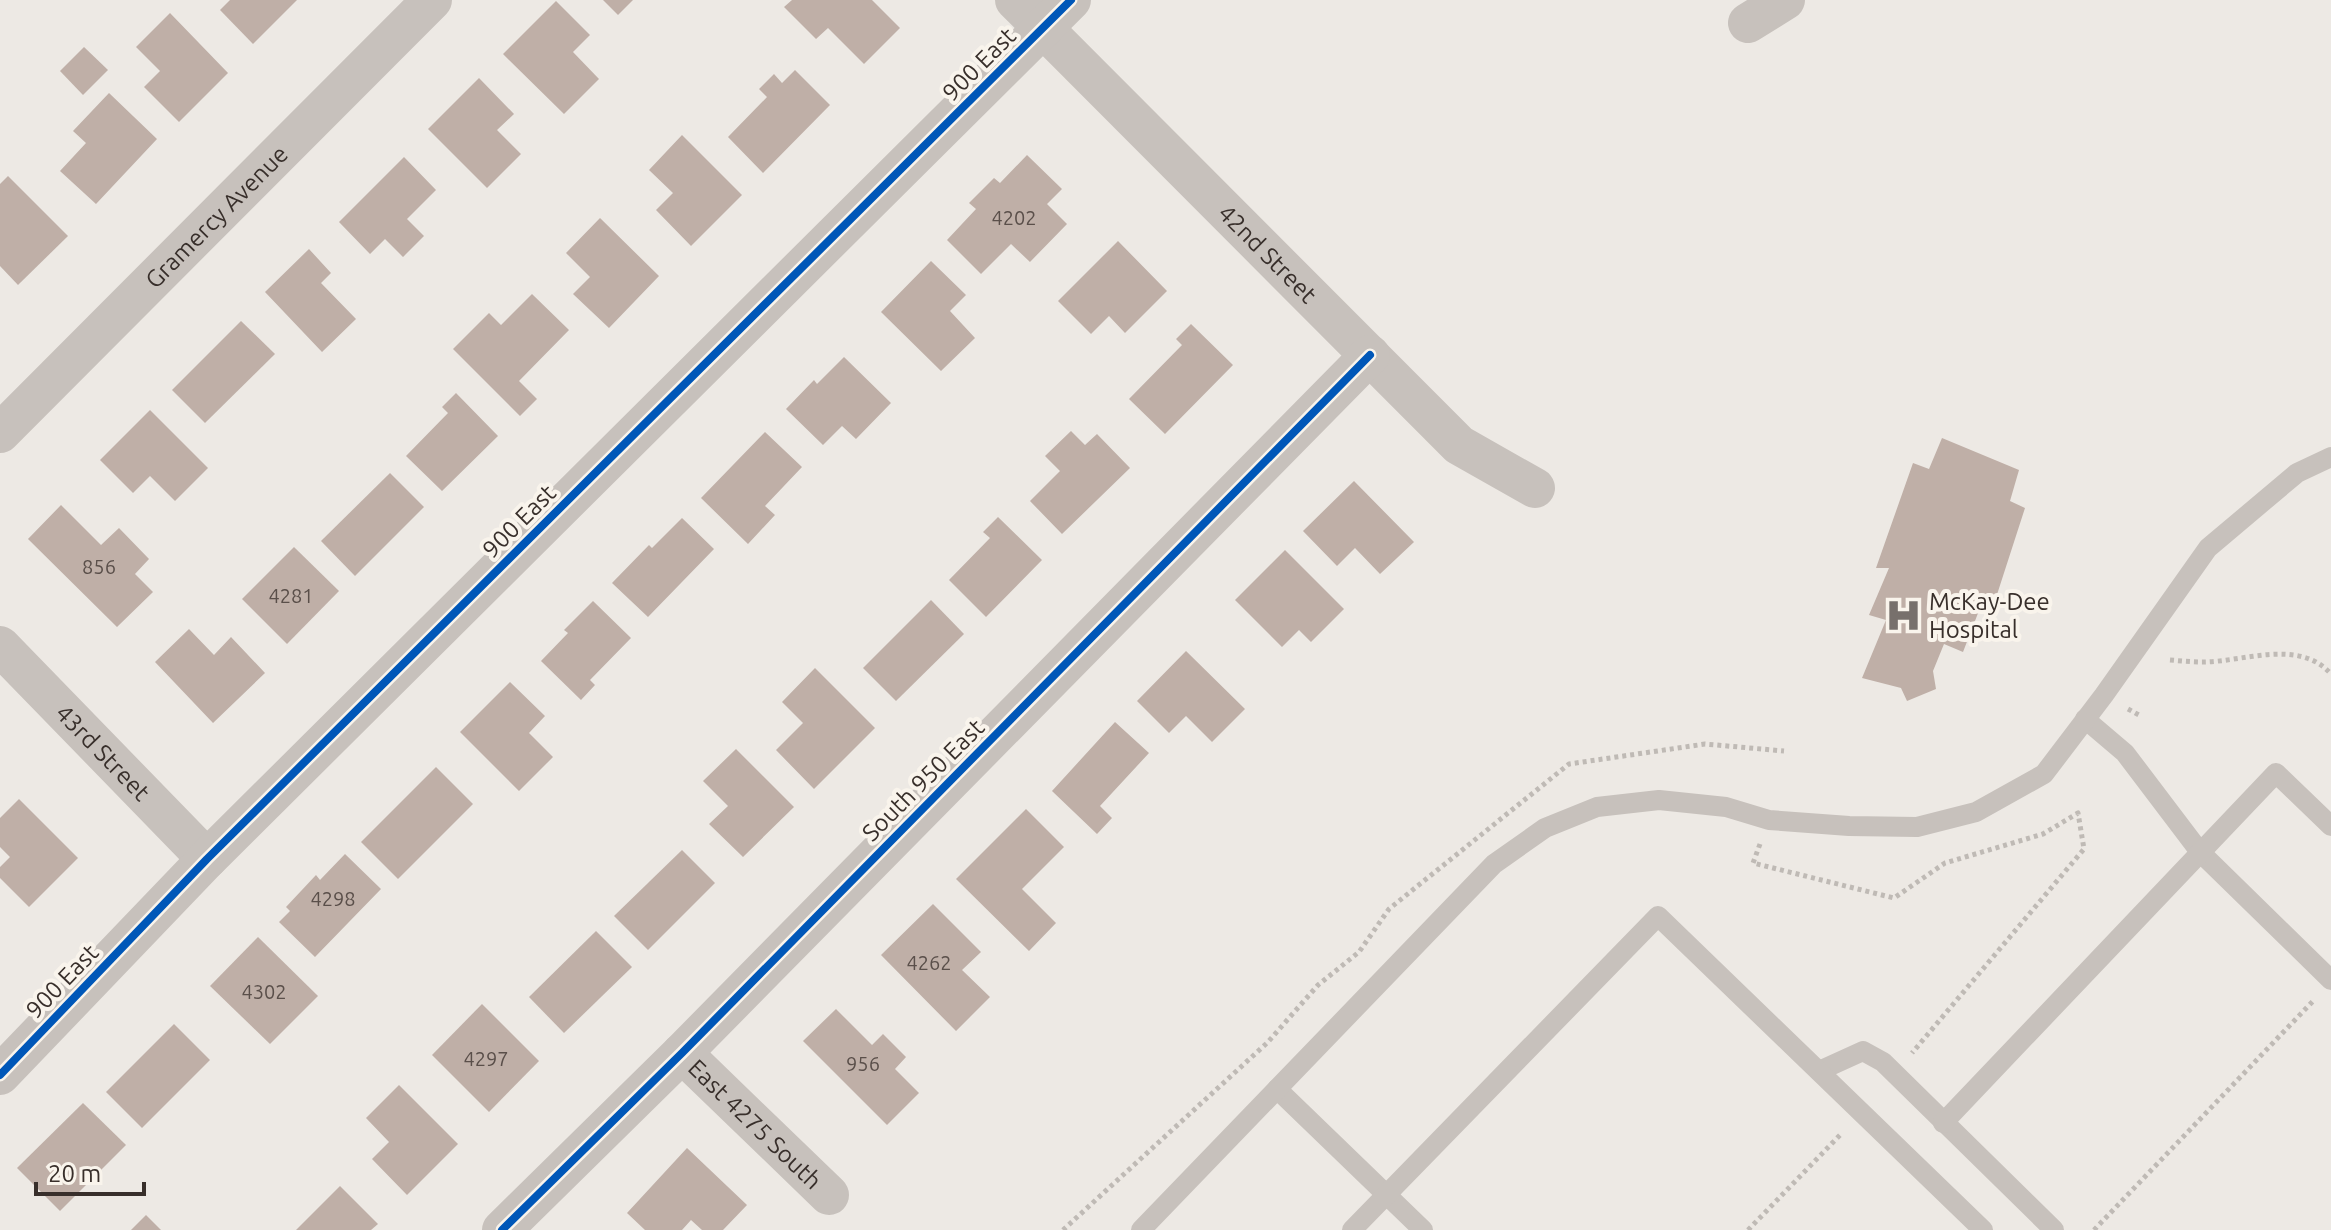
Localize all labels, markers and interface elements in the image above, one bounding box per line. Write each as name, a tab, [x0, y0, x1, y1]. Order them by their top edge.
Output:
street label: 900 East	[937, 22, 1021, 106]
street label: Gramercy Avenue	[140, 140, 293, 293]
street label: 42nd Street	[1213, 199, 1323, 308]
house number: 4202	[991, 206, 1037, 229]
street label: 900 East	[477, 479, 561, 563]
house number: 856	[82, 555, 116, 578]
house number: 4281	[268, 584, 314, 607]
place label: McKay-Dee Hospital	[1929, 588, 2050, 643]
hospital icon: McKay-Dee Hospital	[1884, 596, 1922, 634]
street label: 43rd Street	[51, 699, 156, 806]
street label: South 950 East	[857, 713, 990, 846]
house number: 4298	[310, 887, 356, 910]
street label: 900 East	[20, 938, 104, 1023]
house number: 4262	[906, 951, 952, 974]
house number: 4302	[241, 980, 287, 1003]
house number: 4297	[463, 1047, 509, 1070]
house number: 956	[846, 1052, 880, 1075]
street label: East 4275 South	[683, 1054, 827, 1194]
scale bar	[36, 1146, 144, 1196]
text: 20 m	[48, 1160, 101, 1187]

